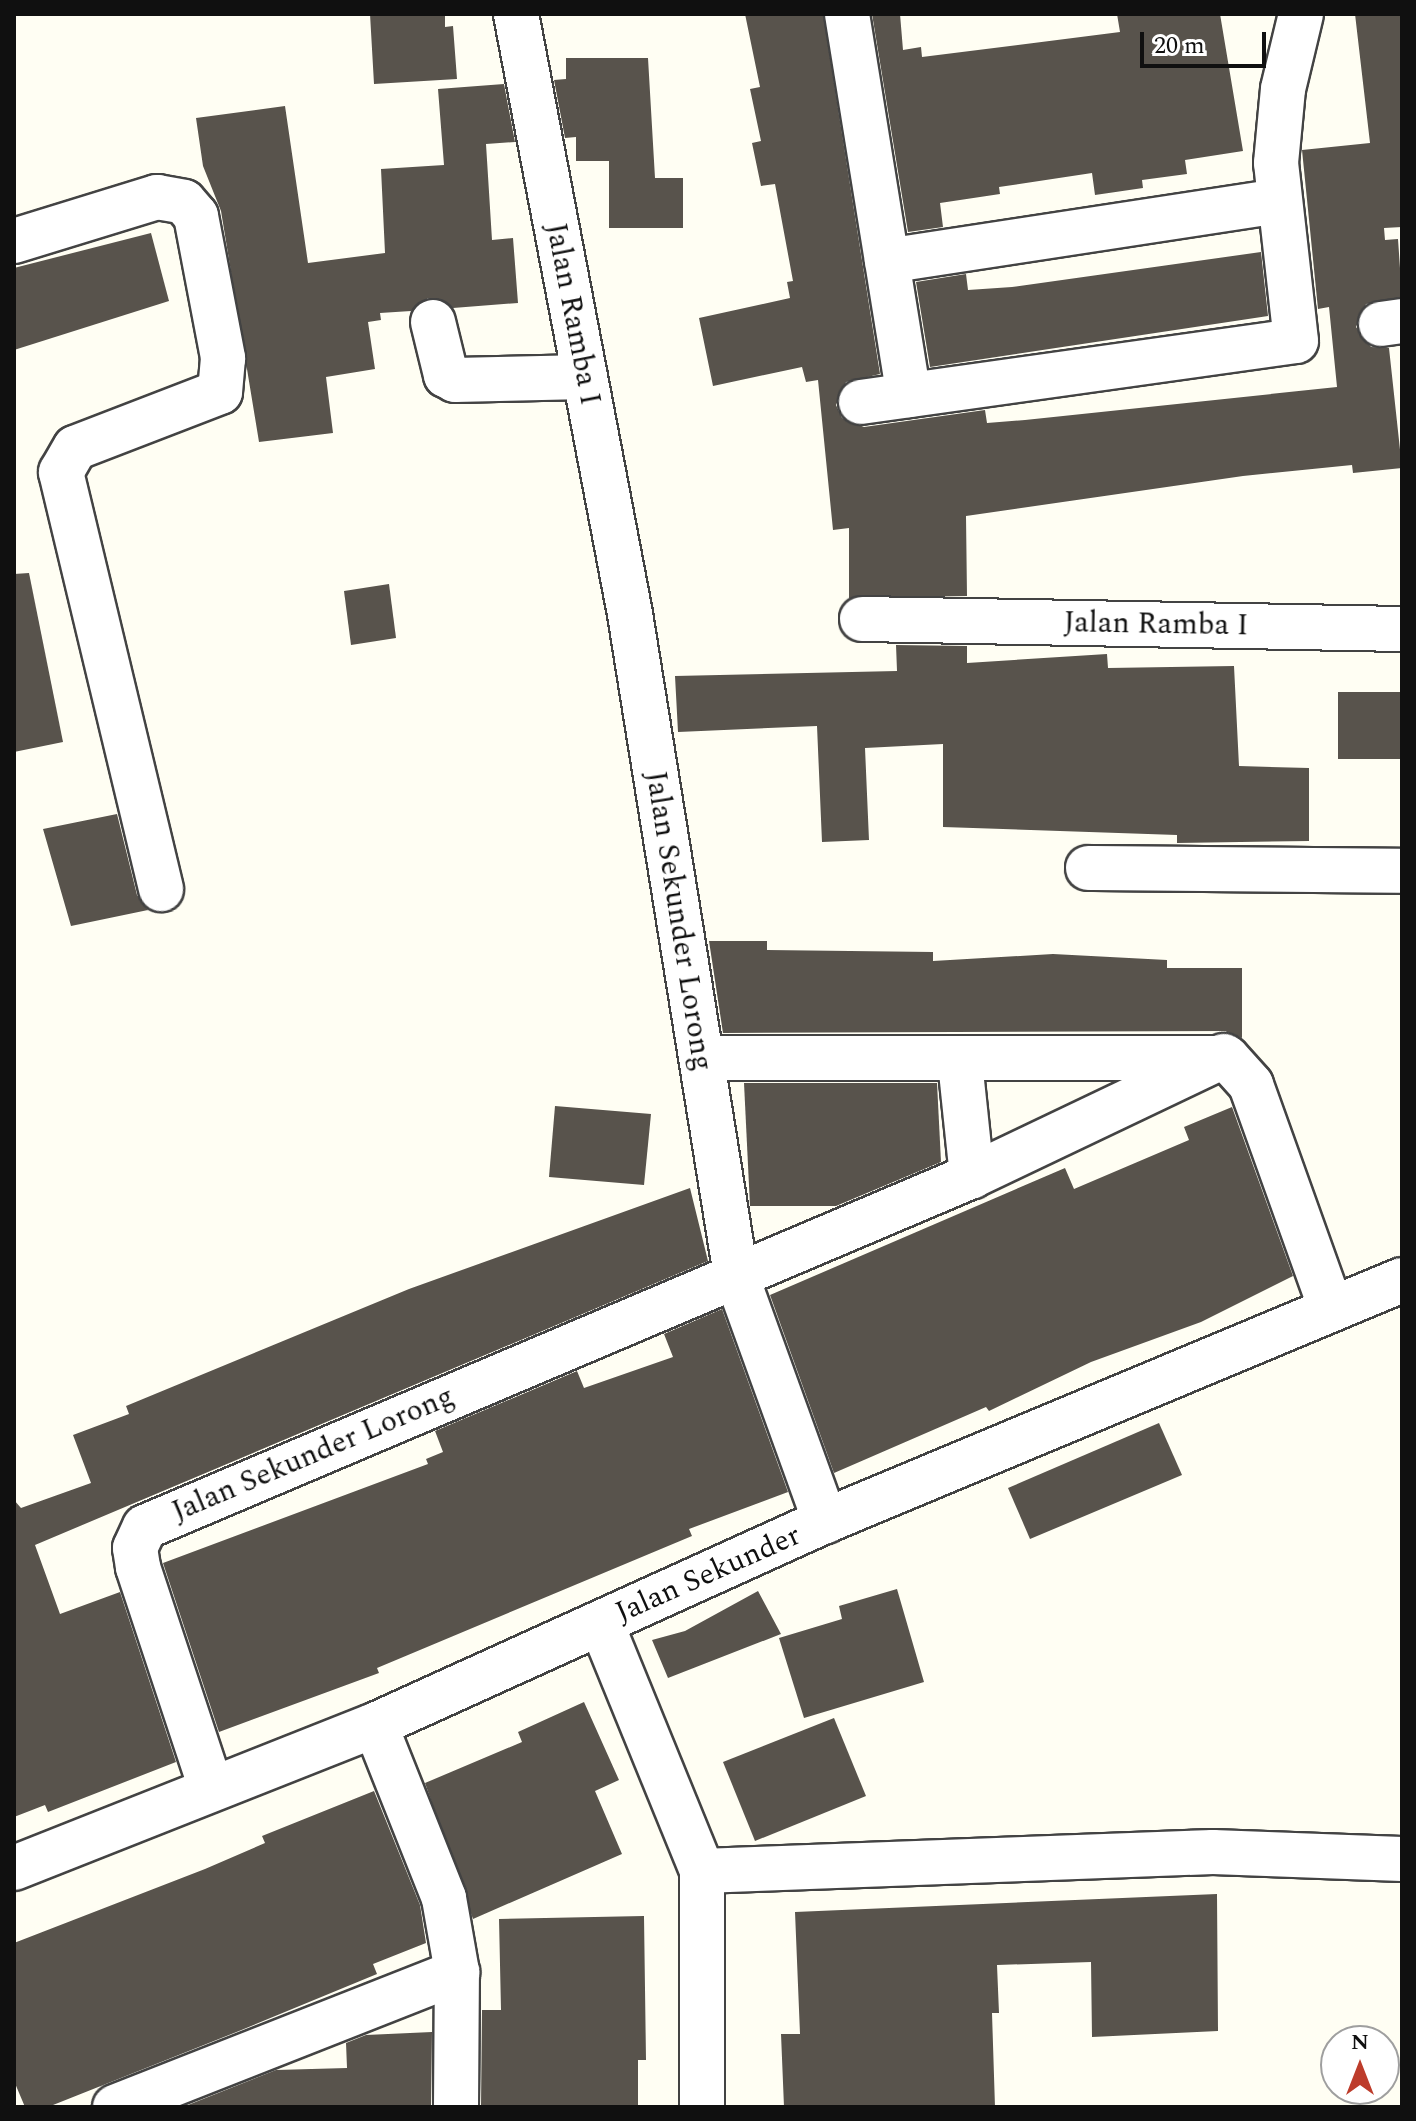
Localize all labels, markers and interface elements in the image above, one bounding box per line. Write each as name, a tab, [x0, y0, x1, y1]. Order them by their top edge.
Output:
scale bar	[1144, 16, 1270, 66]
text: 20 m	[1154, 28, 1205, 64]
street label: Jalan Ramba I	[538, 220, 608, 408]
street label: Jalan Ramba I	[1063, 604, 1249, 644]
street label: Jalan Sekunder Lorong	[638, 768, 720, 1074]
street label: Jalan Sekunder Lorong	[166, 1378, 460, 1530]
street label: Jalan Sekunder	[610, 1517, 806, 1631]
north arrow	[1320, 2025, 1400, 2105]
text: N	[1351, 2026, 1369, 2059]

